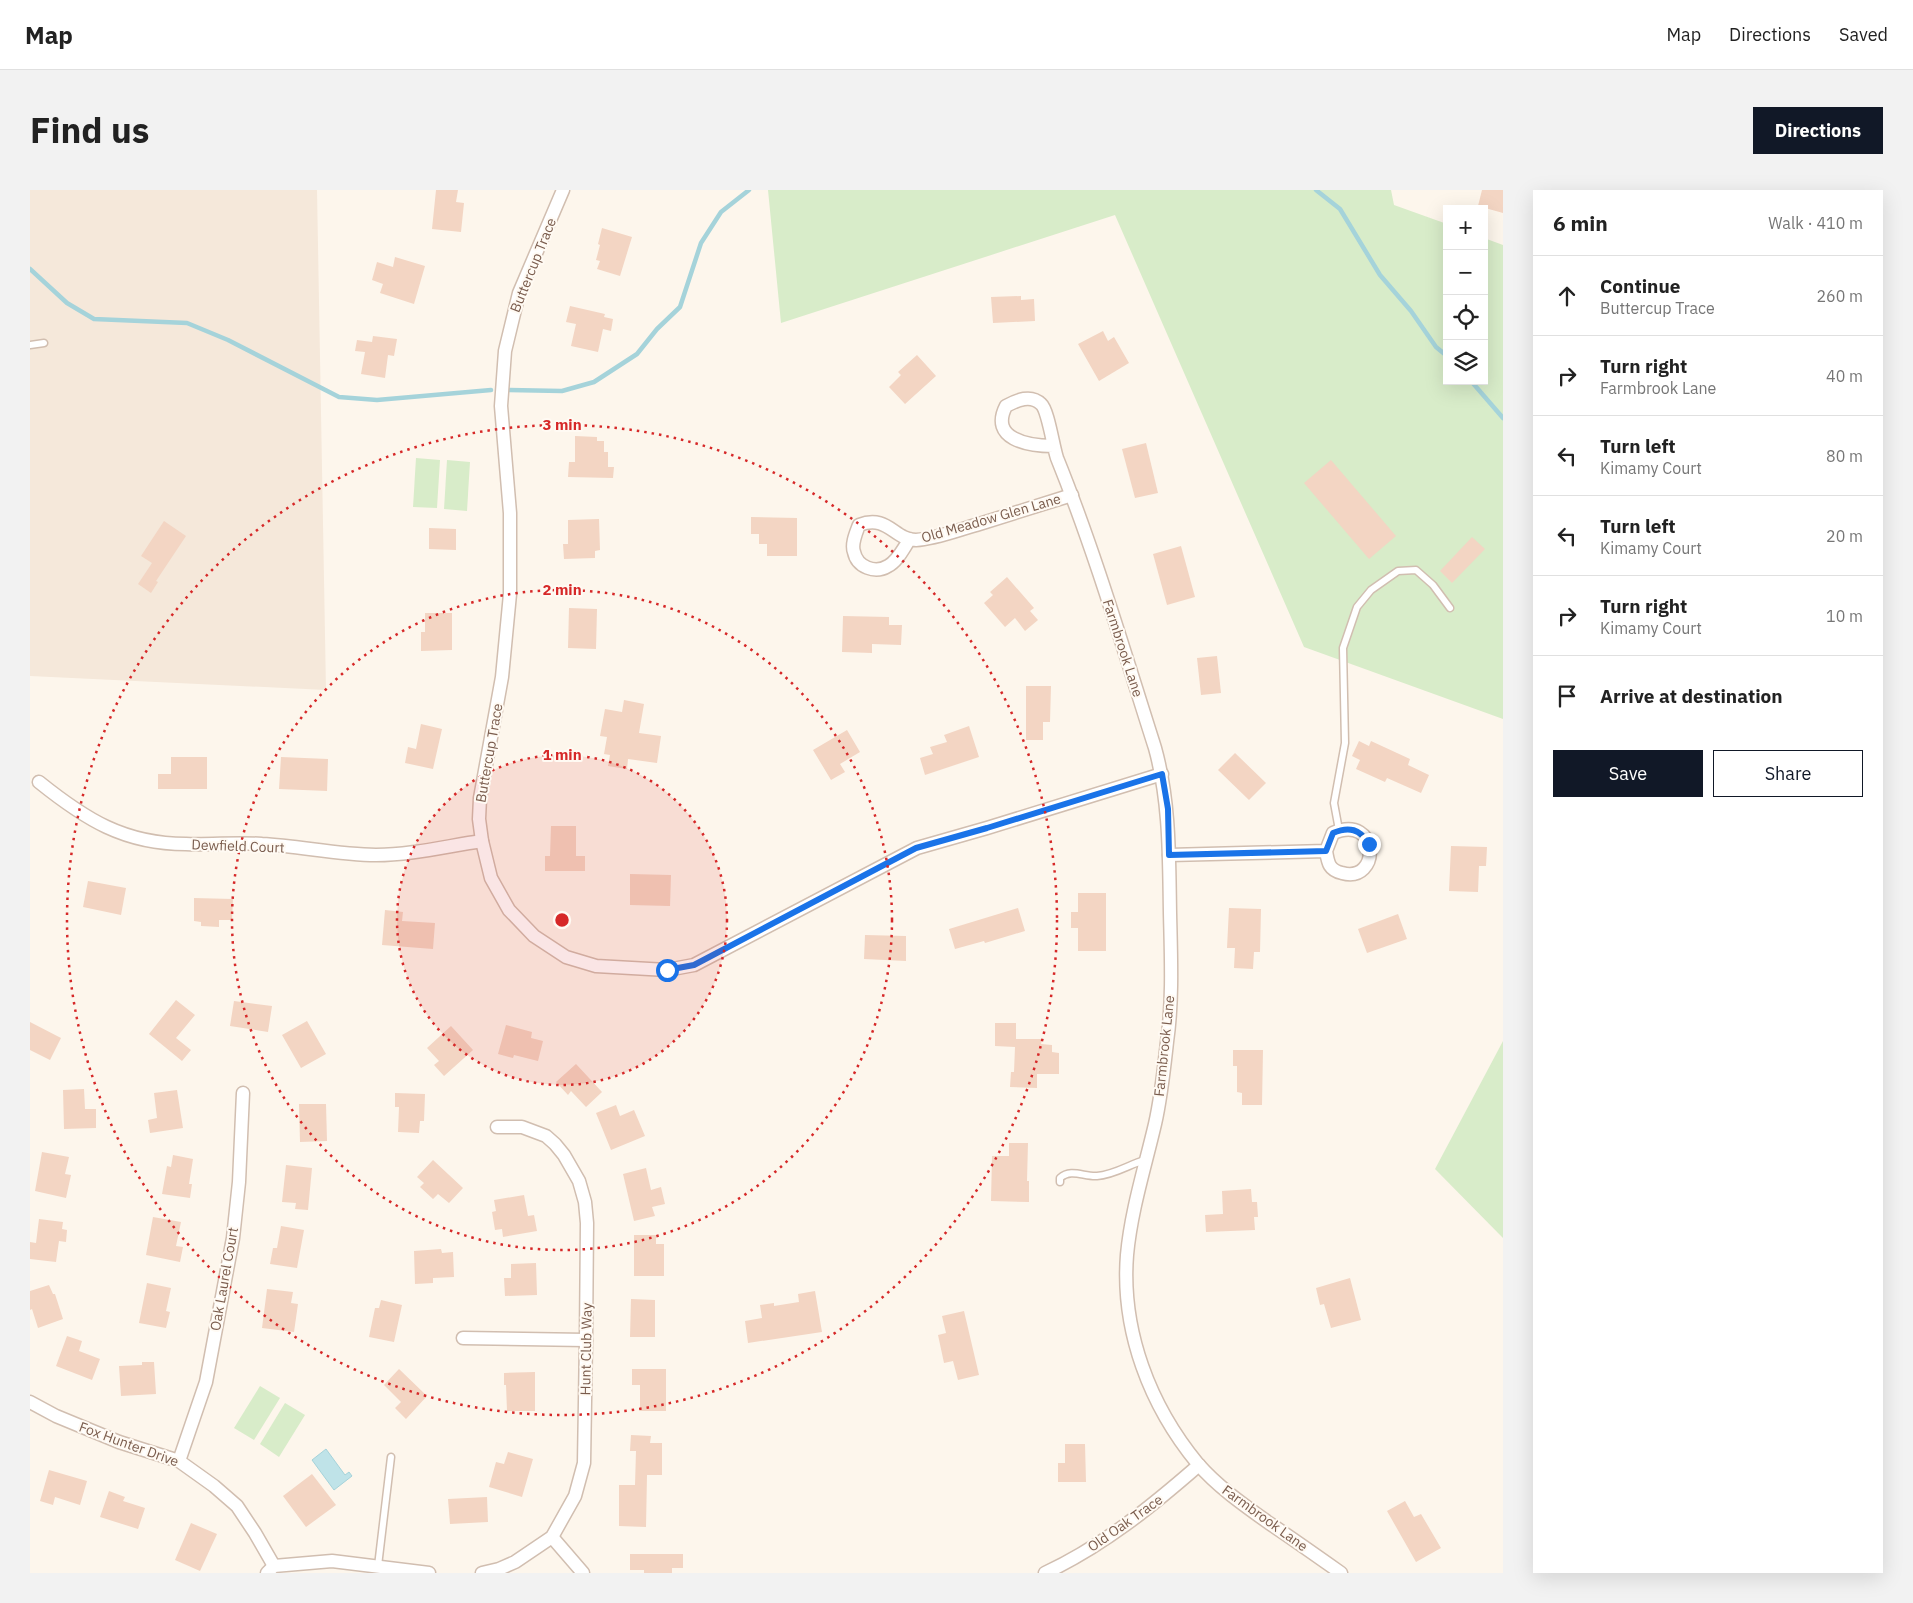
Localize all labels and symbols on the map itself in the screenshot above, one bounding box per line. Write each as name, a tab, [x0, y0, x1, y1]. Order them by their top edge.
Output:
street label: Buttercup Trace	[506, 215, 560, 315]
text: 3 min	[542, 415, 582, 434]
street label: Old Meadow Glen Lane	[919, 489, 1063, 547]
text: 2 min	[542, 580, 582, 599]
street label: Farmbrook Lane	[1099, 597, 1147, 699]
street label: Buttercup Trace	[471, 702, 507, 804]
text: 1 min	[542, 745, 582, 764]
route end	[1358, 833, 1381, 856]
street label: Dewfield Court	[191, 835, 285, 857]
centre of rings	[553, 911, 571, 929]
route start	[656, 959, 679, 982]
street label: Farmbrook Lane	[1150, 994, 1178, 1098]
street label: Oak Laurel Court	[206, 1226, 242, 1332]
street label: Hunt Club Way	[576, 1303, 596, 1395]
street label: Fox Hunter Drive	[77, 1418, 182, 1470]
street label: Farmbrook Lane	[1219, 1481, 1312, 1555]
street label: Old Oak Trace	[1084, 1490, 1166, 1556]

